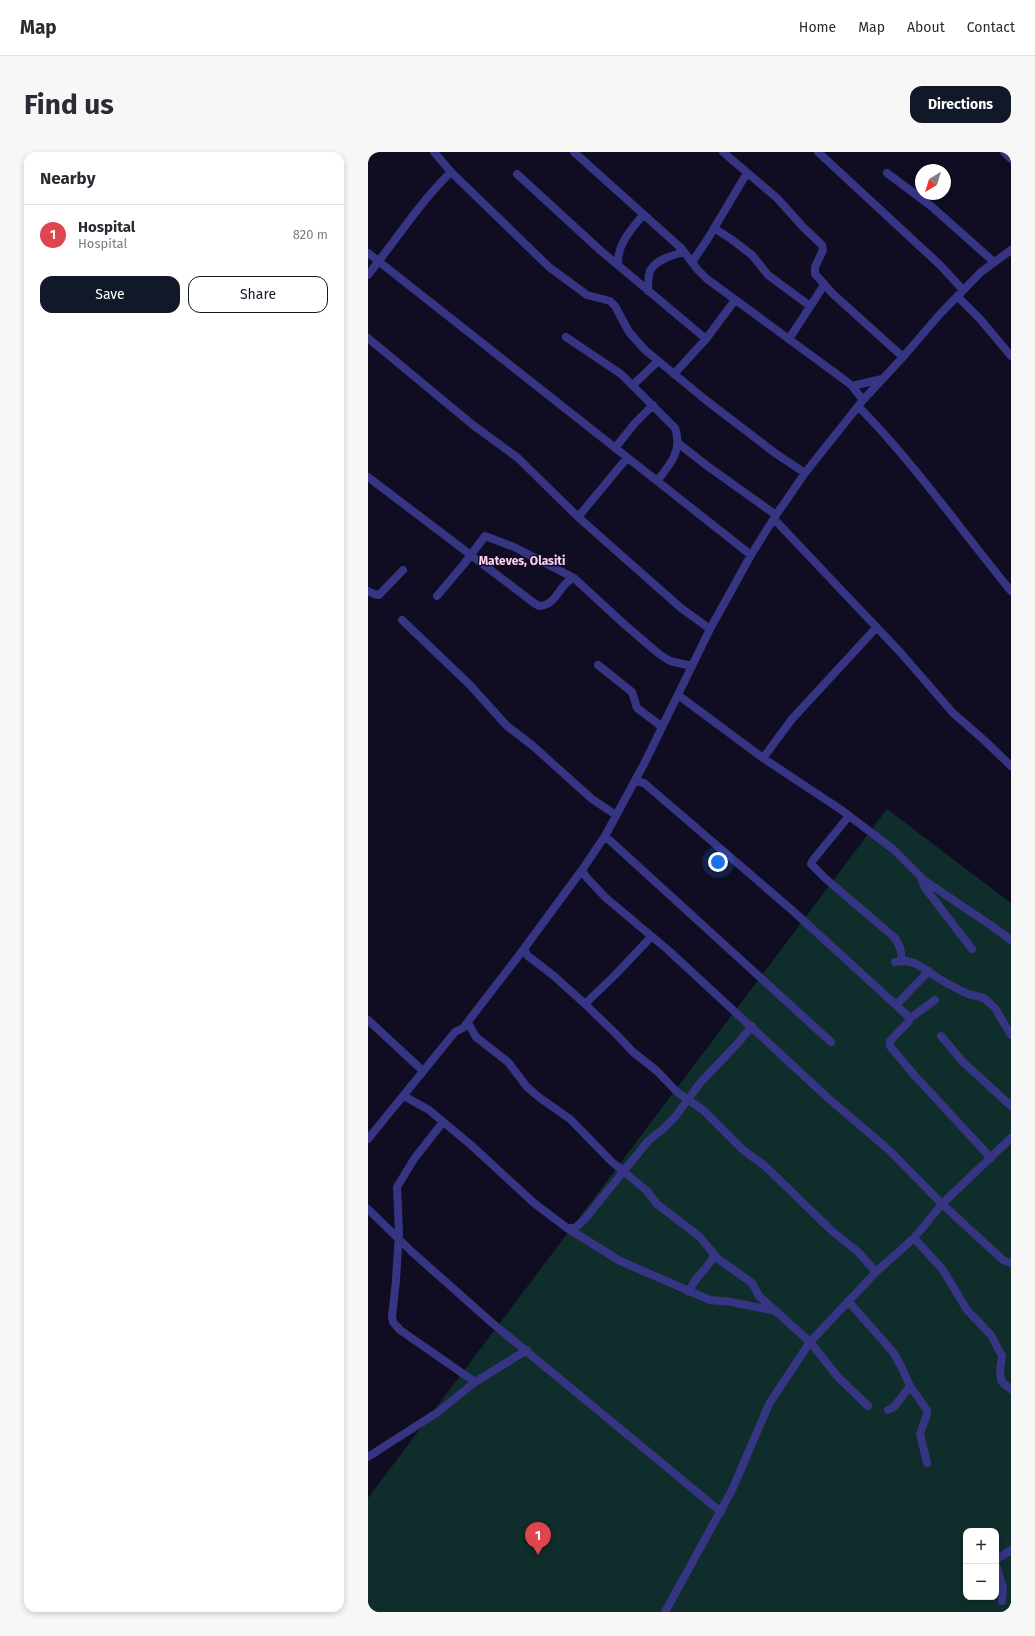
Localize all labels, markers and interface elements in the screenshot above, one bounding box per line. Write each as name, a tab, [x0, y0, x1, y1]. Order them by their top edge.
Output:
text: Map	[20, 16, 57, 39]
text: Home	[799, 19, 836, 36]
text: Map	[858, 19, 885, 36]
text: About	[907, 19, 945, 36]
text: Contact	[967, 19, 1015, 36]
button: Directions	[910, 86, 1011, 123]
text: Find us	[24, 88, 114, 121]
north arrow	[915, 164, 951, 200]
text: Nearby	[40, 168, 95, 189]
text: Hospital	[78, 218, 135, 236]
text: 1	[50, 227, 56, 242]
text: 820 m	[293, 227, 328, 242]
text: Hospital	[78, 236, 127, 251]
button: Save	[40, 276, 180, 313]
button: Share	[188, 276, 328, 313]
district label: Mateves, Olasiti	[479, 554, 565, 568]
your location	[708, 852, 728, 872]
pin: 1	[525, 1522, 551, 1555]
map controls	[963, 1528, 999, 1600]
button: +	[963, 1528, 999, 1564]
button: −	[963, 1564, 999, 1600]

